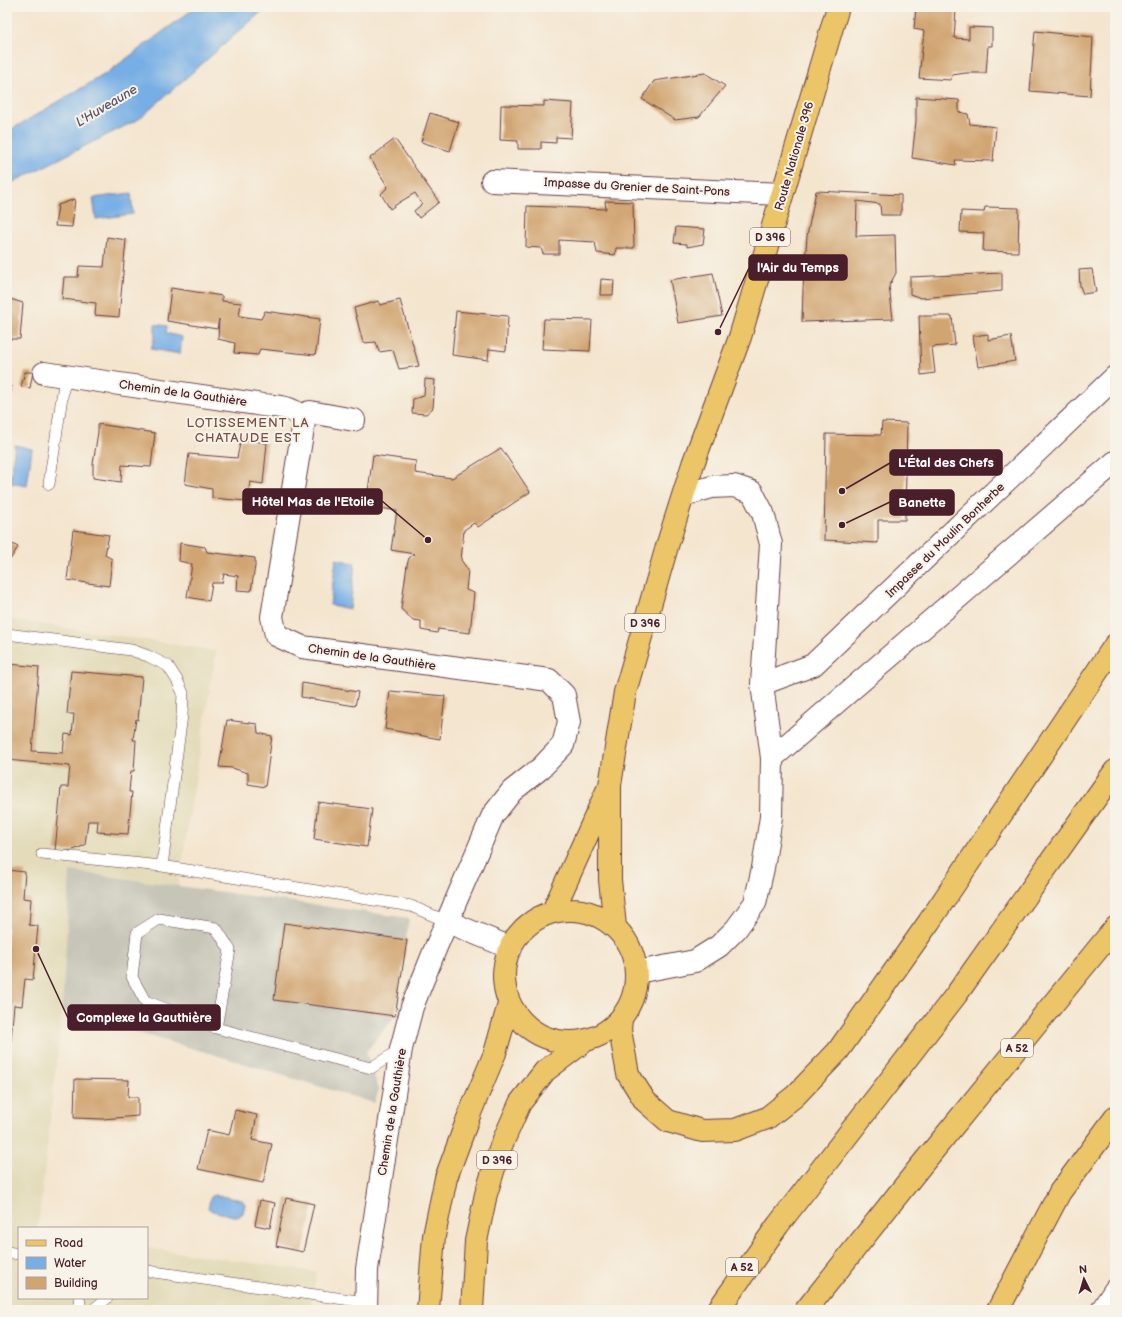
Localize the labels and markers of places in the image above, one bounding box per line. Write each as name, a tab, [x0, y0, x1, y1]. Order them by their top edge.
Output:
callout: l'Air du Temps	[749, 255, 847, 280]
callout: L'Étal des Chefs	[890, 450, 1002, 475]
callout: Hôtel Mas de l'Etoile	[243, 489, 382, 514]
callout: Banette	[890, 490, 954, 515]
callout: Complexe la Gauthière	[68, 1005, 220, 1030]

